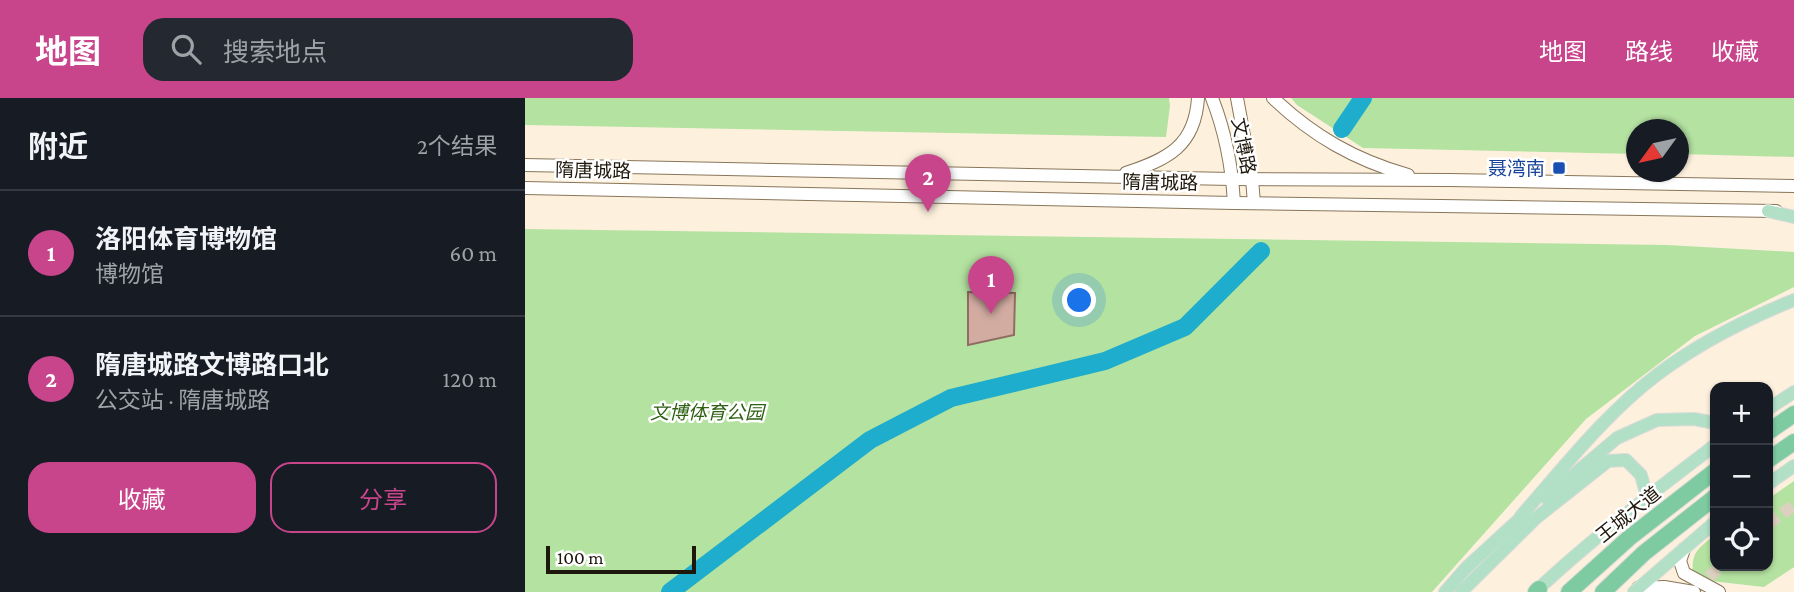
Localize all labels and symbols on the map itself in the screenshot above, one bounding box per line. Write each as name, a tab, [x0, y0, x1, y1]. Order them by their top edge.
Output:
street label: 文博路	[1228, 116, 1259, 176]
north arrow	[1626, 119, 1689, 182]
pin: 2	[905, 154, 951, 212]
place label: 聂湾南	[1488, 158, 1545, 179]
street label: 隋唐城路	[555, 159, 631, 182]
marker: 聂湾南	[1551, 160, 1567, 176]
street label: 隋唐城路	[1122, 171, 1198, 194]
pin: 1	[968, 256, 1014, 314]
your location	[1062, 283, 1096, 317]
park label: 文博体育公园	[650, 402, 767, 423]
street label: 王城大道	[1592, 482, 1664, 546]
scale bar	[546, 543, 697, 575]

